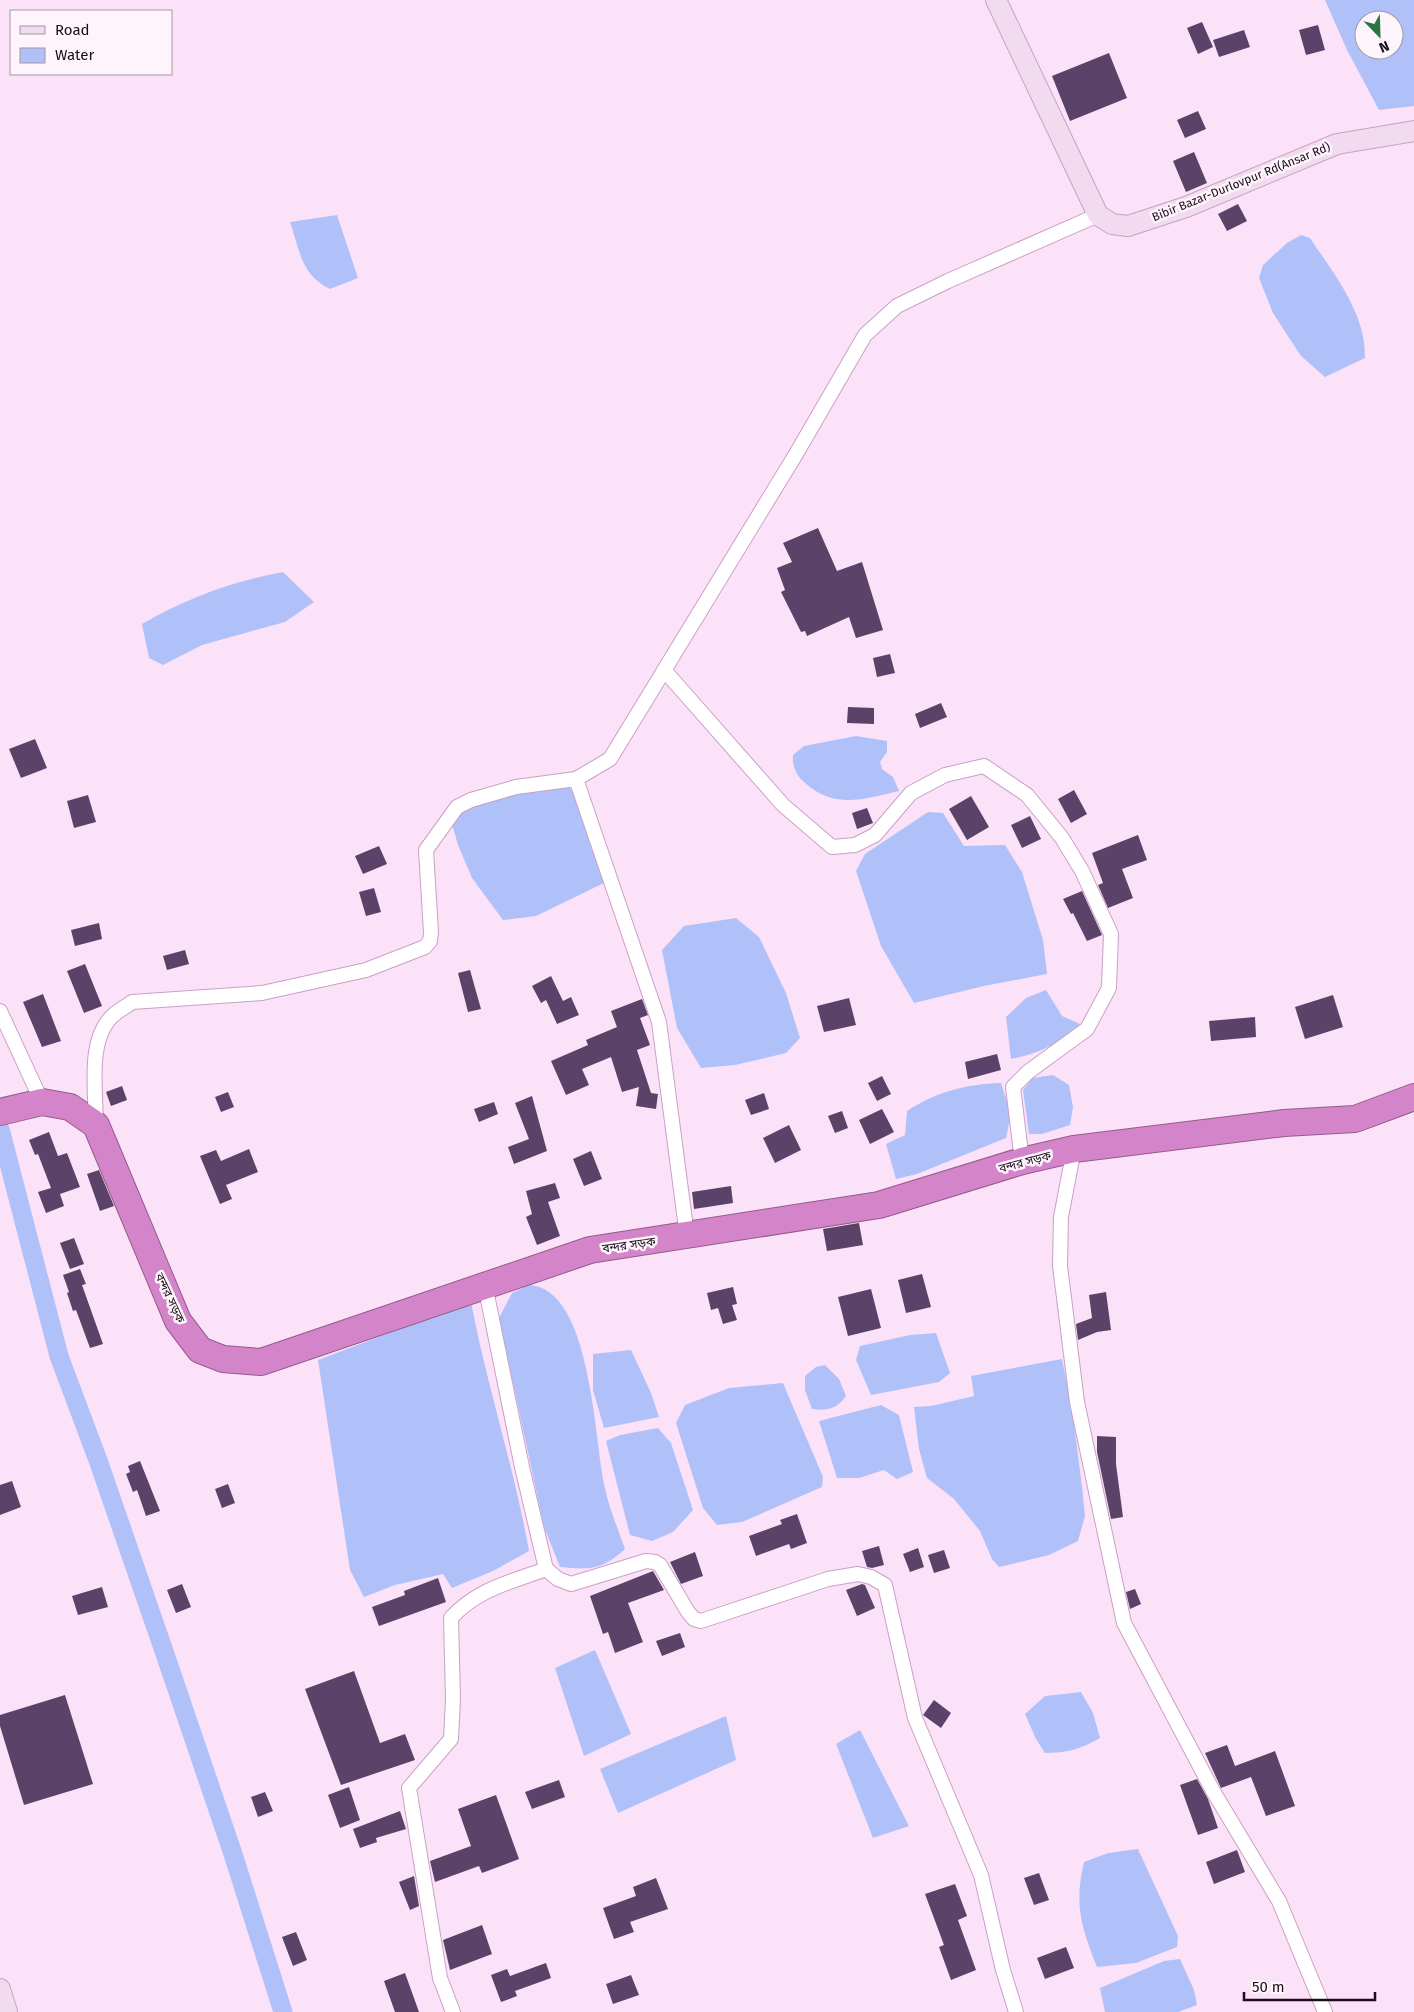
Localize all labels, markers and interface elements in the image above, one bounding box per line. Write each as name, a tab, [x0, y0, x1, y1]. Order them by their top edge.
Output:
legend	[10, 10, 172, 75]
north arrow	[1354, 10, 1404, 60]
text: Road	[55, 21, 90, 39]
text: N	[1376, 37, 1391, 56]
text: Water	[55, 46, 94, 64]
street label: Bibir Bazar-Durlovpur Rd(Ansar Rd)	[1150, 140, 1332, 224]
street label: বন্দর সড়ক	[996, 1148, 1053, 1176]
street label: বন্দর সড়ক	[601, 1234, 657, 1256]
street label: বন্দর সড়ক	[152, 1270, 188, 1325]
scale bar	[1244, 1970, 1375, 2002]
text: 50 m	[1252, 1978, 1285, 1996]

